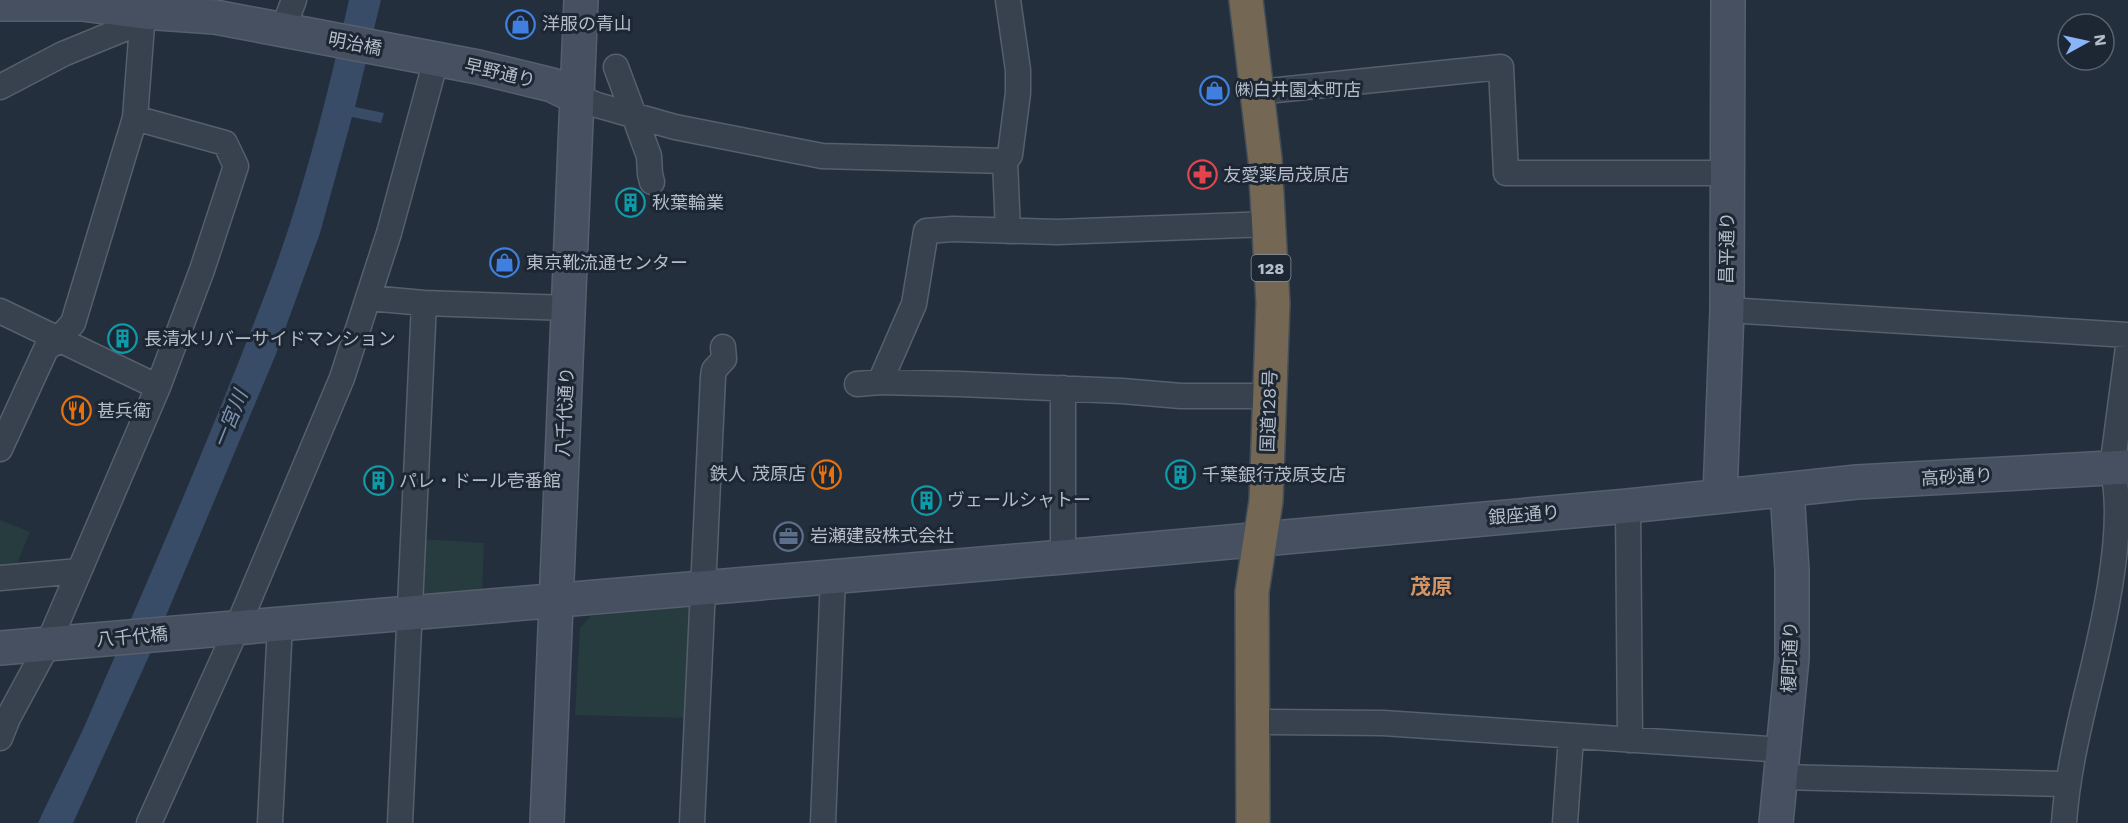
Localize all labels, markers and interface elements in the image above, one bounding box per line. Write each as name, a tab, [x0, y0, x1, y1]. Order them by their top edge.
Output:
shop icon: 洋服の青山	[505, 8, 537, 40]
north arrow	[2056, 12, 2116, 72]
place label: 洋服の青山	[542, 13, 632, 34]
street label: 明治橋	[327, 28, 384, 59]
text: N	[2090, 33, 2111, 47]
street label: 早野通り	[463, 54, 538, 91]
shop icon: ㈱白井園本町店	[1198, 74, 1230, 106]
place label: ㈱白井園本町店	[1235, 79, 1361, 100]
pharmacy icon: 友愛薬局茂原店	[1186, 159, 1218, 191]
place label: 友愛薬局茂原店	[1223, 164, 1349, 185]
building icon: 秋葉輪業	[615, 187, 647, 219]
place label: 秋葉輪業	[652, 192, 724, 213]
street label: 昌平通り	[1715, 212, 1738, 284]
shop icon: 東京靴流通センター	[489, 247, 521, 279]
place label: 東京靴流通センター	[526, 252, 688, 273]
road number: 128	[1252, 255, 1290, 281]
building icon: 長清水リバーサイドマンション	[107, 323, 139, 355]
place label: 長清水リバーサイドマンション	[144, 328, 396, 349]
street label: 八千代通り	[552, 366, 577, 457]
street label: 国道128号	[1257, 369, 1280, 453]
water label: 一宮川	[208, 385, 253, 451]
restaurant icon: 甚兵衛	[60, 395, 92, 427]
place label: 甚兵衛	[97, 400, 151, 421]
restaurant icon: 鉄人 茂原店	[811, 458, 843, 490]
building icon: 千葉銀行茂原支店	[1165, 459, 1197, 491]
place label: 鉄人 茂原店	[710, 463, 806, 484]
place label: 千葉銀行茂原支店	[1202, 464, 1346, 485]
street label: 高砂通り	[1920, 464, 1993, 489]
building icon: パレ・ドール壱番館	[362, 465, 394, 497]
place label: パレ・ドール壱番館	[399, 470, 561, 491]
building icon: ヴェールシャトー	[910, 484, 942, 516]
place label: ヴェールシャトー	[947, 489, 1091, 510]
street label: 銀座通り	[1487, 501, 1561, 528]
office icon: 岩瀬建設株式会社	[773, 520, 805, 552]
place label: 岩瀬建設株式会社	[810, 525, 954, 546]
district label: 茂原	[1410, 574, 1452, 599]
street label: 榎町通り	[1778, 621, 1801, 693]
street label: 八千代橋	[95, 623, 169, 650]

